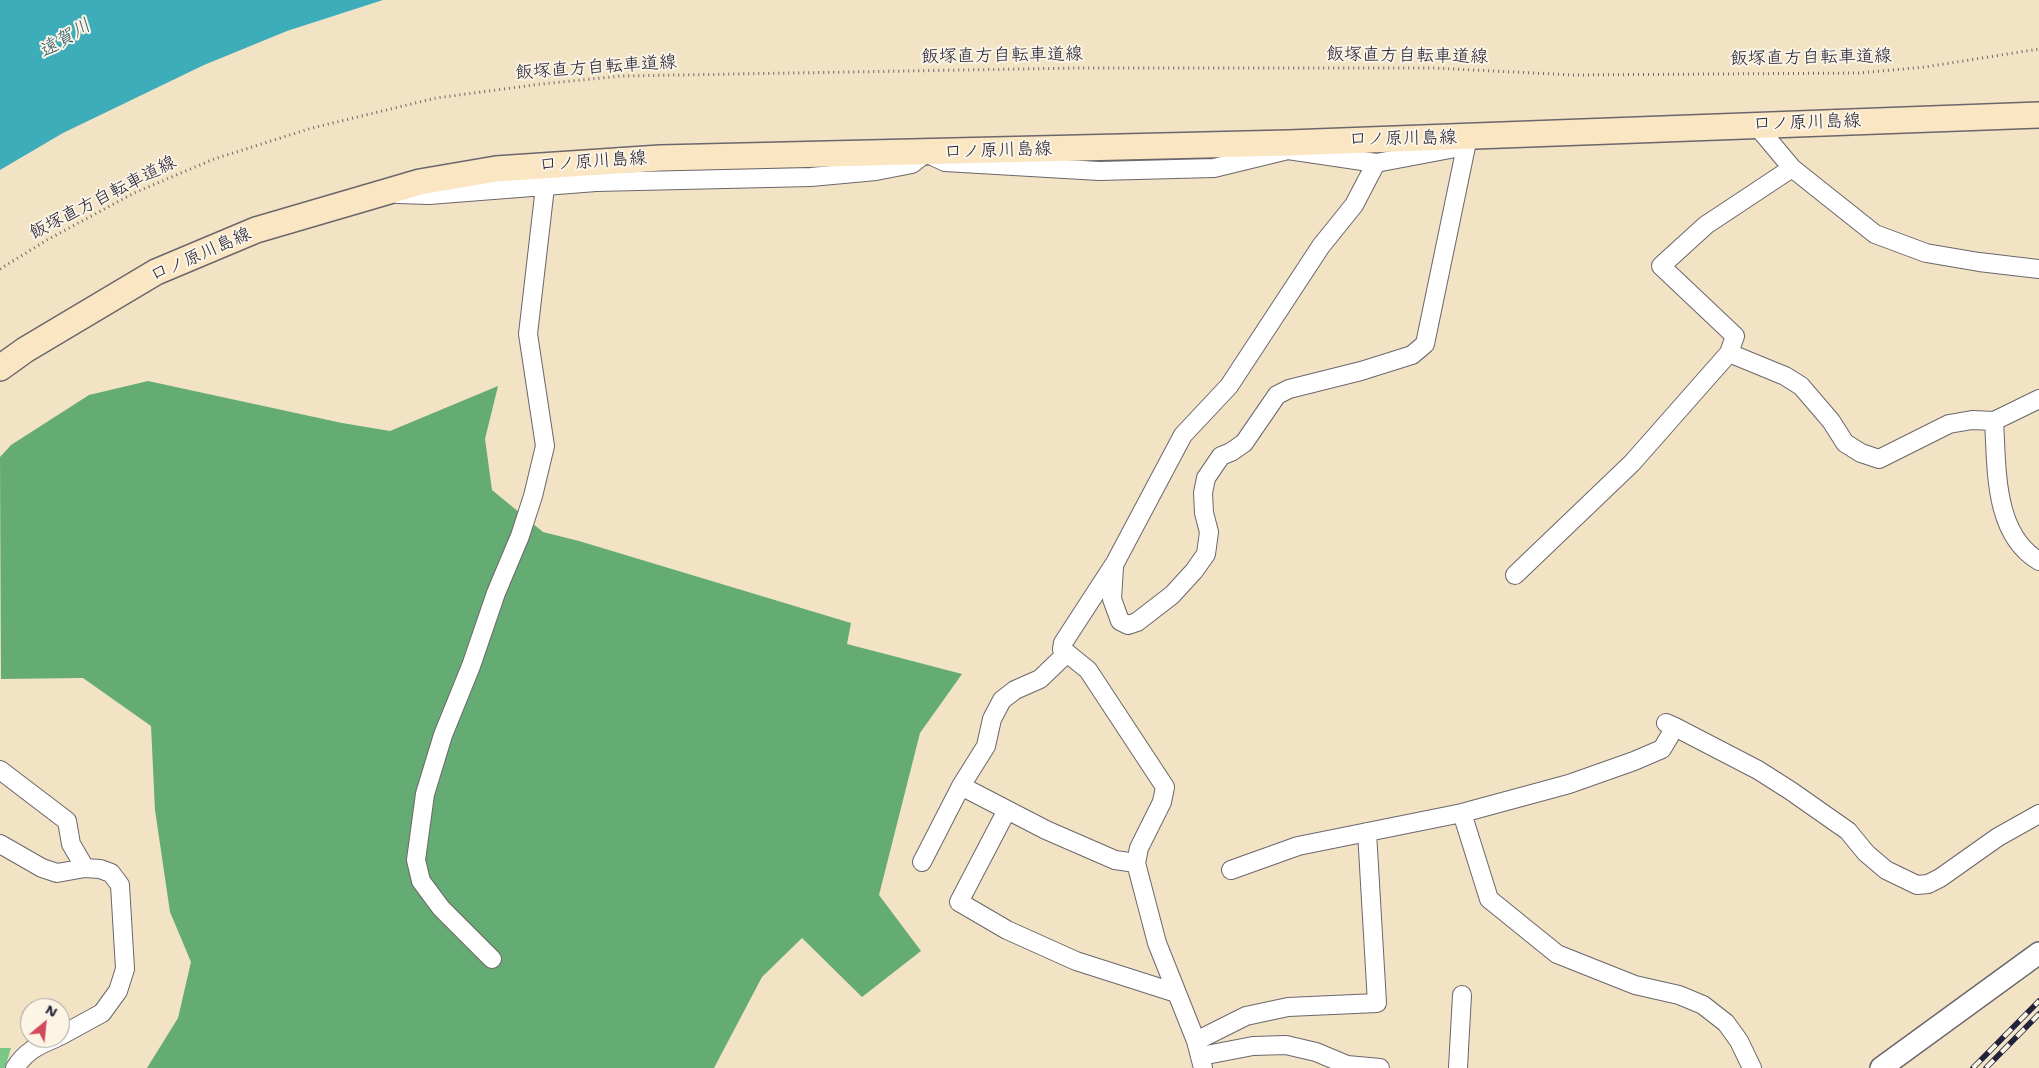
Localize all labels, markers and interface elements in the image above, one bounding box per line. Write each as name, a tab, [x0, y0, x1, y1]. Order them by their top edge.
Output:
water label: 遠賀川	[35, 15, 95, 63]
street label: 飯塚直方自転車道線	[921, 44, 1083, 68]
street label: 飯塚直方自転車道線	[1326, 44, 1488, 68]
street label: 飯塚直方自転車道線	[1730, 46, 1892, 70]
street label: 飯塚直方自転車道線	[514, 52, 678, 84]
street label: 口ノ原川島線	[1753, 110, 1861, 136]
street label: 口ノ原川島線	[1349, 127, 1457, 151]
street label: 口ノ原川島線	[944, 138, 1052, 164]
street label: 口ノ原川島線	[538, 147, 648, 177]
street label: 飯塚直方自転車道線	[26, 152, 180, 244]
street label: 口ノ原川島線	[147, 223, 255, 287]
north arrow	[20, 998, 70, 1048]
text: N	[42, 1000, 61, 1021]

